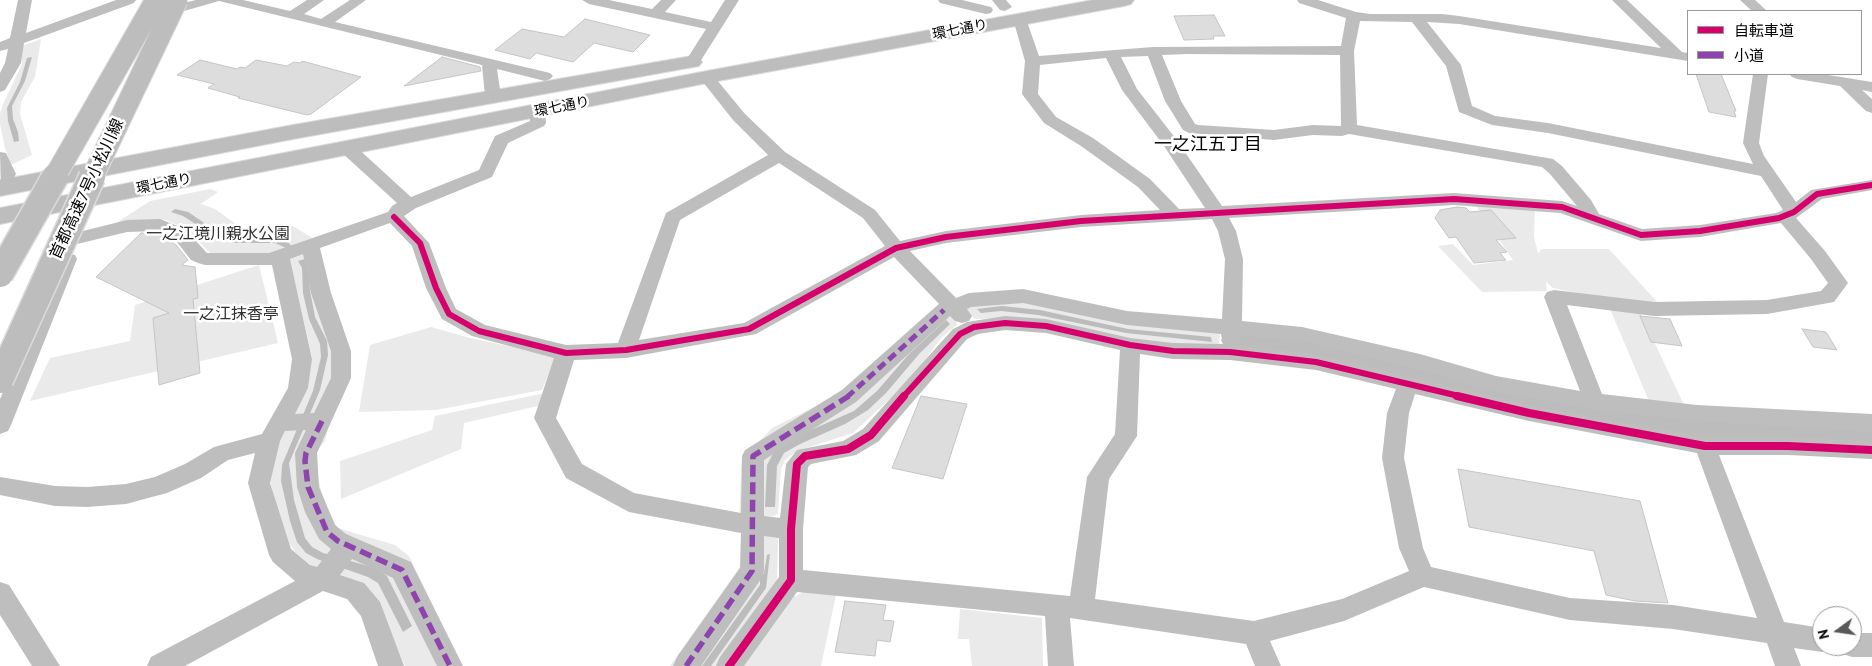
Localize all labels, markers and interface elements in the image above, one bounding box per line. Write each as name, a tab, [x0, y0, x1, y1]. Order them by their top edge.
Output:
legend	[1687, 10, 1862, 75]
street label: 環七通り	[931, 16, 989, 44]
text: 自転車道	[1734, 21, 1794, 40]
text: 小道	[1734, 46, 1764, 65]
street label: 環七通り	[533, 93, 591, 121]
street label: 首都高速7号小松川線	[46, 116, 128, 262]
district label: 一之江五丁目	[1154, 134, 1262, 156]
street label: 環七通り	[135, 170, 193, 198]
park label: 一之江境川親水公園	[146, 224, 290, 244]
park label: 一之江抹香亭	[183, 304, 279, 324]
north arrow	[1812, 606, 1862, 656]
text: N	[1814, 628, 1833, 641]

